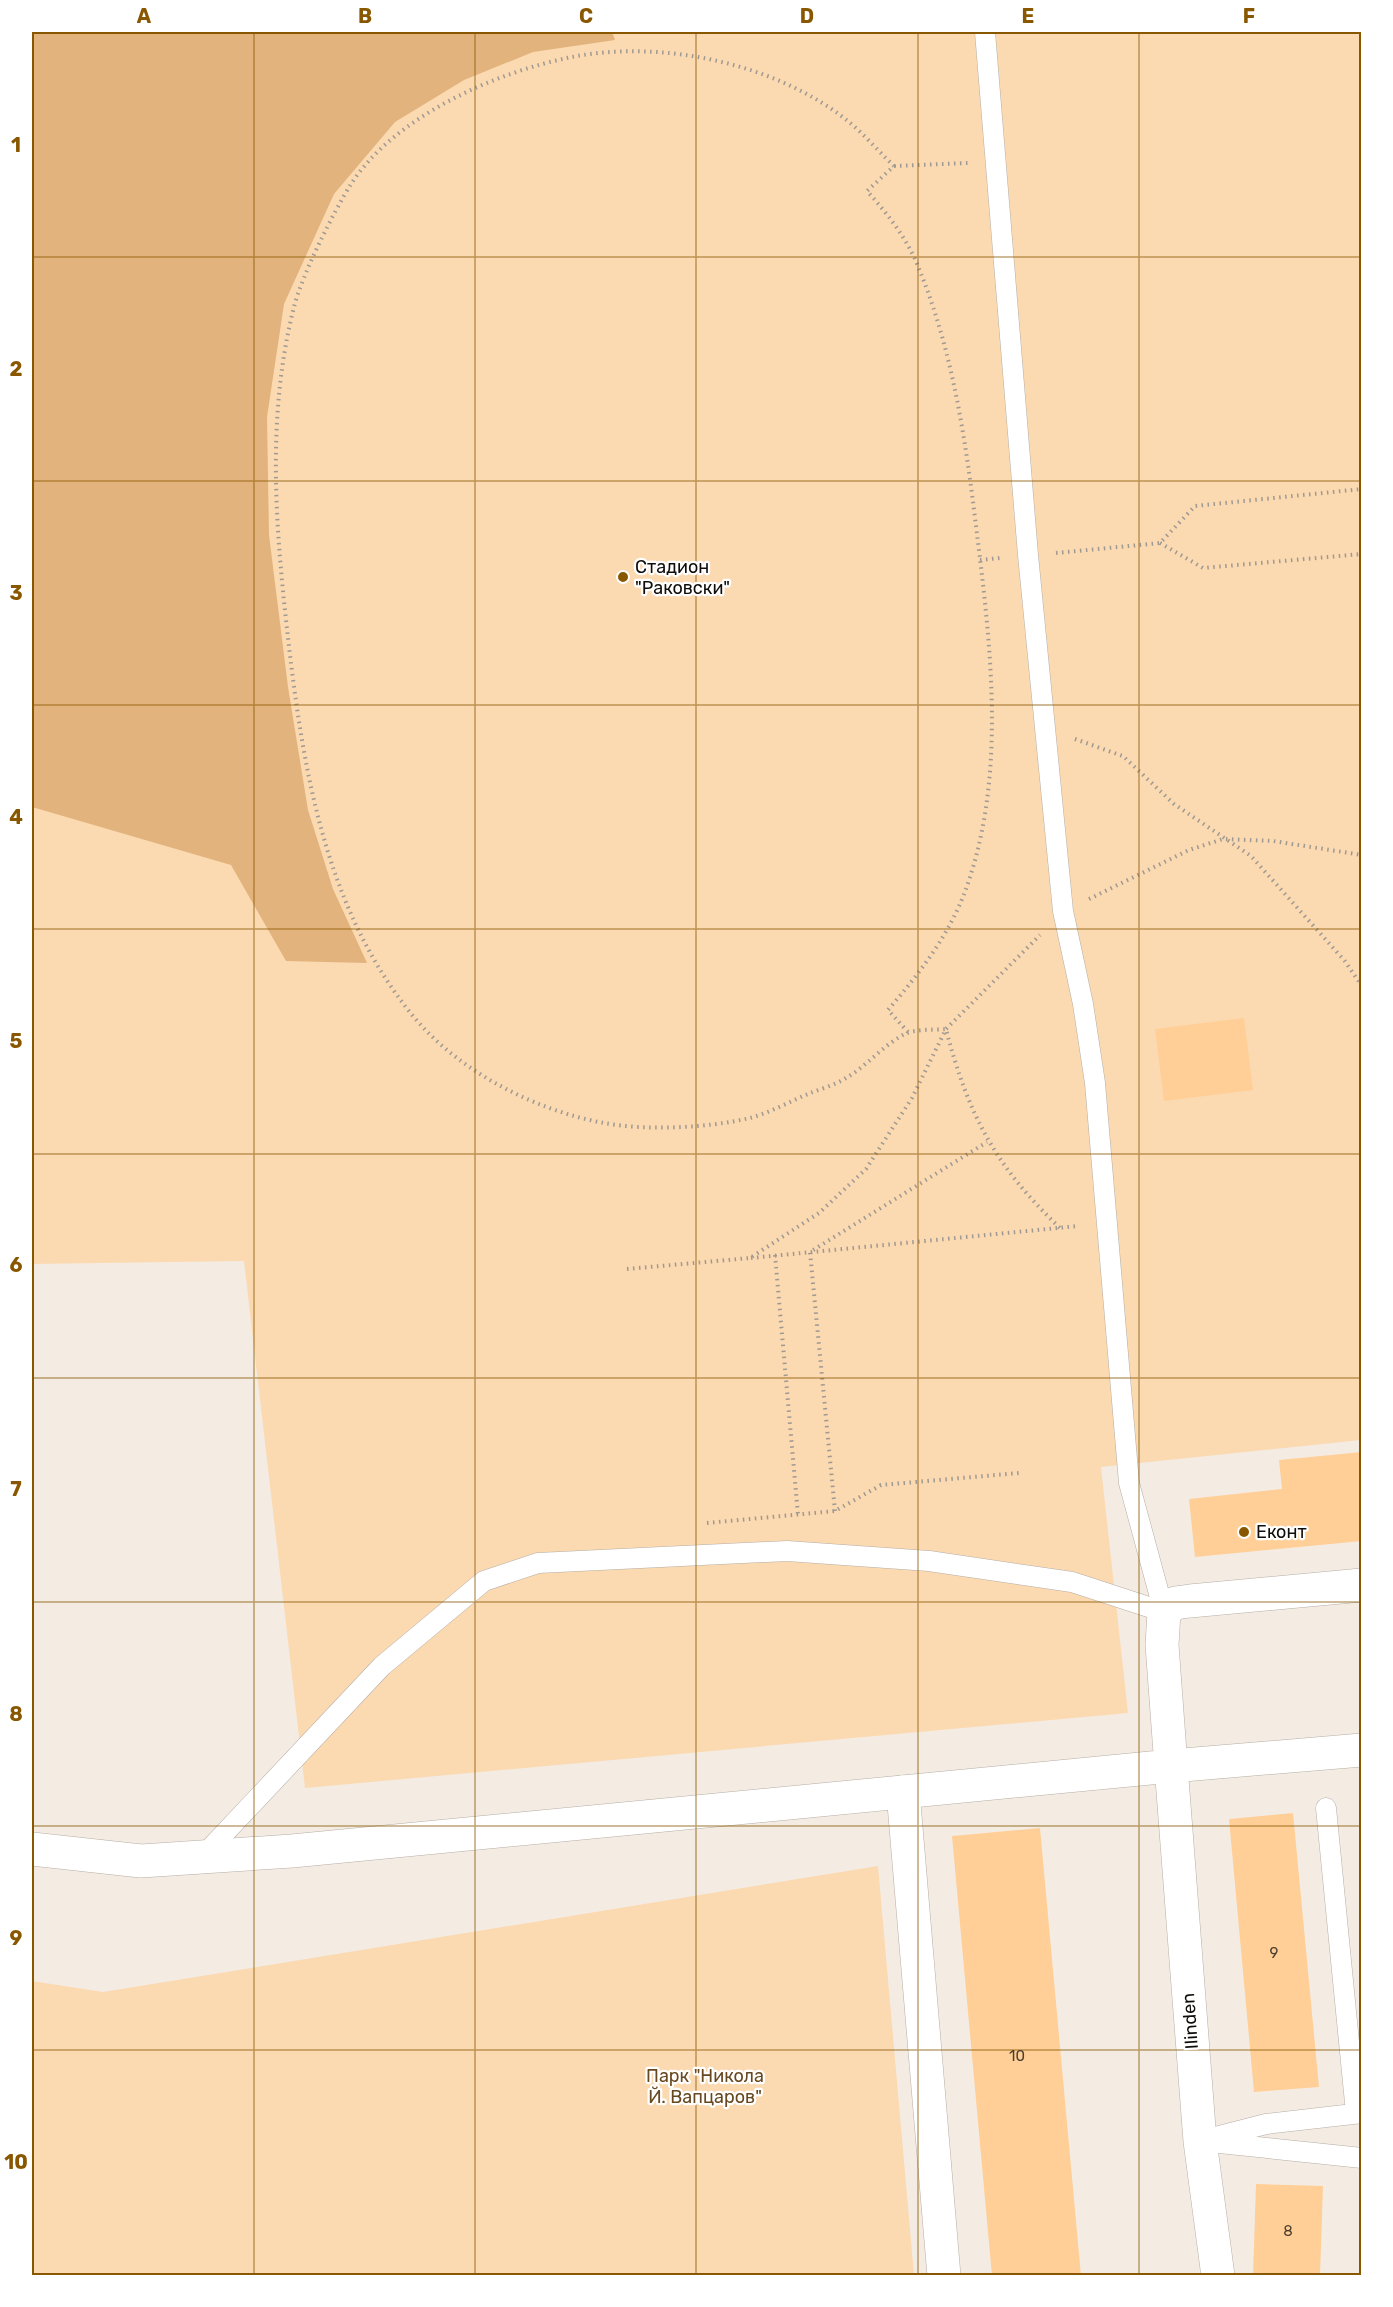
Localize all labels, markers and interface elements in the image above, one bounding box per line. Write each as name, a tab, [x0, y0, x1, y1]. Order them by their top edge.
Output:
text: A	[137, 4, 152, 28]
text: B	[358, 4, 372, 28]
text: C	[579, 4, 593, 28]
text: D	[800, 4, 814, 28]
text: E	[1022, 4, 1034, 28]
text: F	[1243, 4, 1255, 28]
text: 1	[11, 133, 21, 157]
text: 2	[10, 357, 23, 381]
place label: Стадион "Раковски"	[635, 556, 730, 599]
marker: Стадион "Раковски"	[616, 570, 630, 584]
text: 3	[9, 581, 23, 605]
text: 4	[9, 805, 23, 829]
text: 5	[10, 1029, 23, 1053]
text: 6	[9, 1253, 23, 1277]
text: 7	[10, 1477, 22, 1501]
place label: Еконт	[1256, 1521, 1307, 1543]
marker: Еконт	[1237, 1525, 1251, 1539]
text: 8	[9, 1702, 23, 1726]
text: 9	[10, 1926, 23, 1950]
house number: 9	[1270, 1944, 1279, 1962]
street label: Ilinden	[1177, 1992, 1203, 2050]
house number: 10	[1009, 2047, 1025, 2065]
park label: Парк "Никола Й. Вапцаров"	[646, 2065, 764, 2108]
text: 10	[4, 2150, 28, 2174]
house number: 8	[1283, 2222, 1293, 2240]

